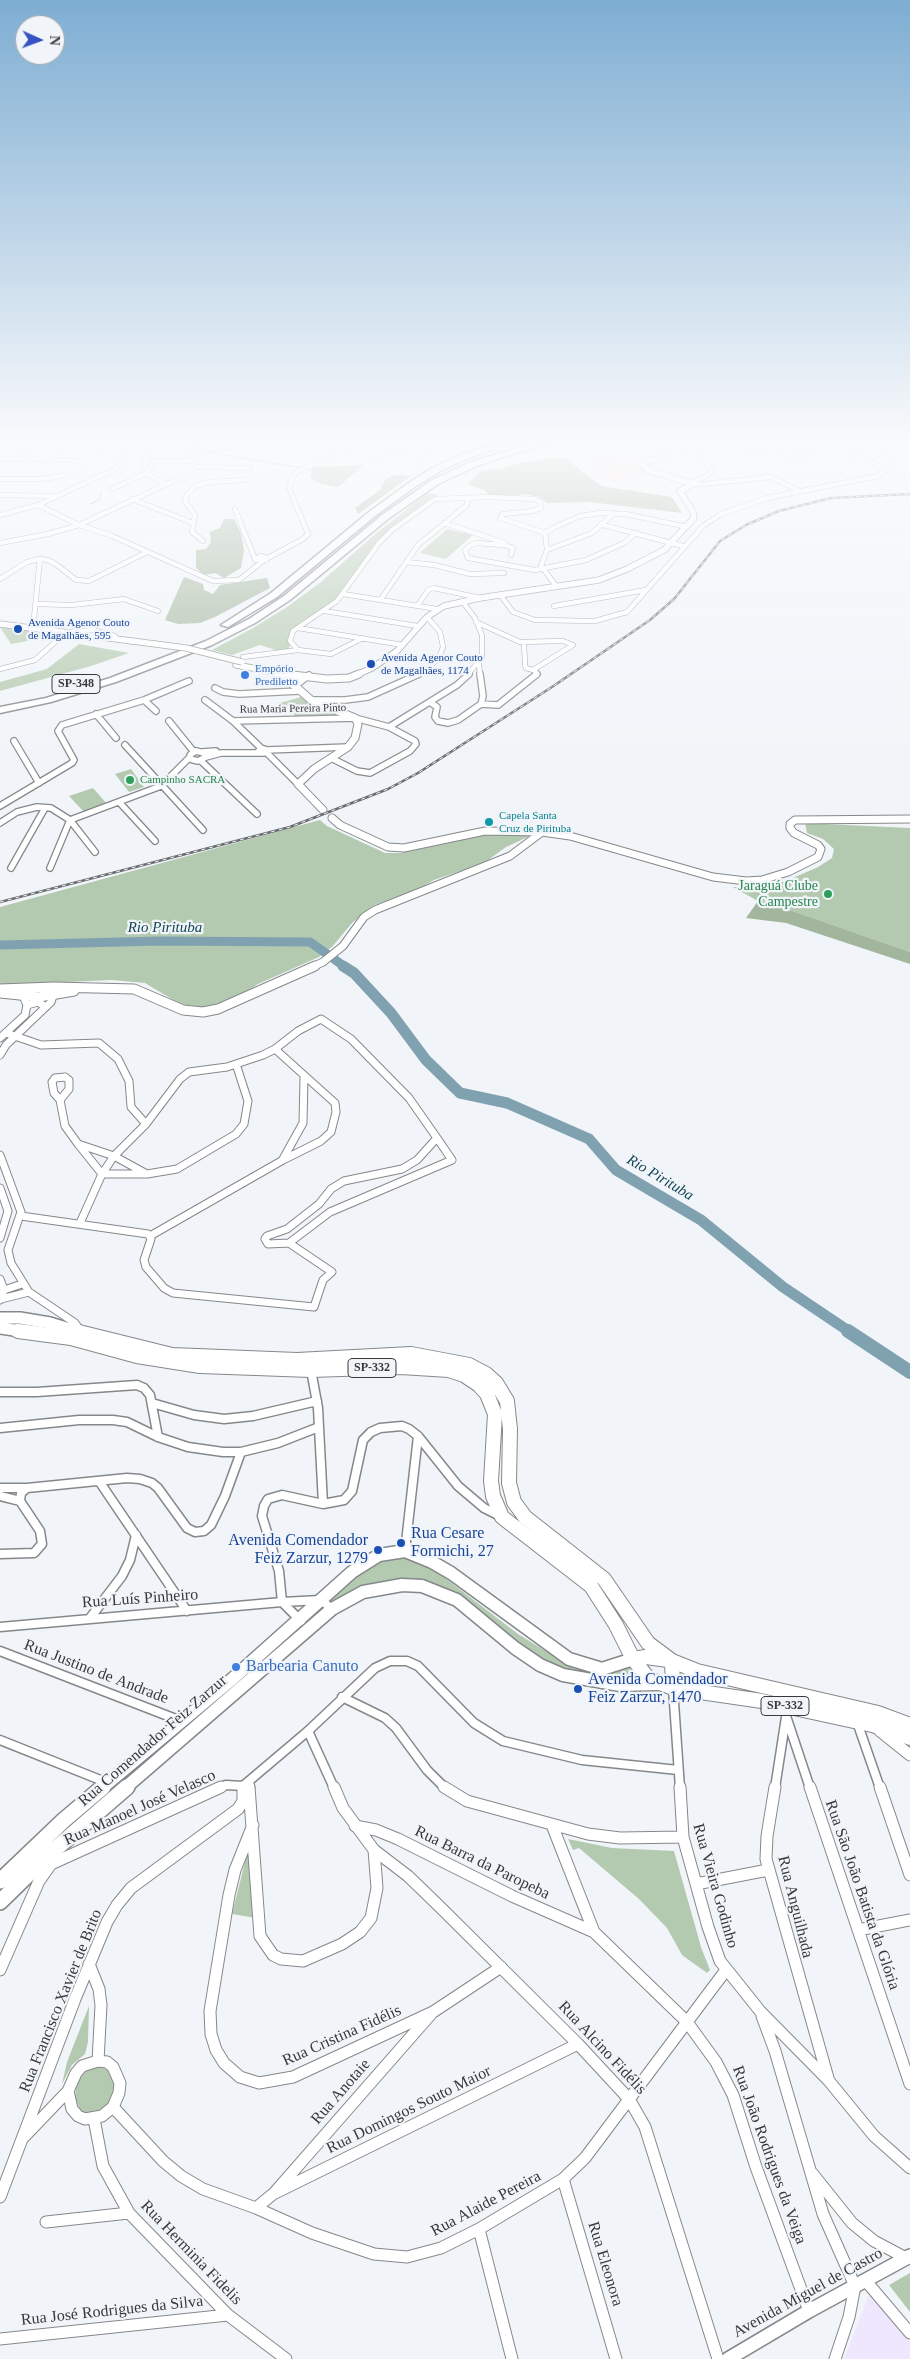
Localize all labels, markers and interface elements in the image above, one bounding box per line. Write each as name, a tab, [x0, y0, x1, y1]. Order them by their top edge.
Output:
north arrow	[15, 15, 65, 65]
text: N	[47, 35, 62, 46]
place label: Avenida Agenor Couto de Magalhães, 595	[28, 616, 130, 642]
marker: Avenida Agenor Couto de Magalhães, 595	[12, 623, 24, 635]
place label: Avenida Agenor Couto de Magalhães, 1174	[381, 651, 483, 677]
marker: Avenida Agenor Couto de Magalhães, 1174	[365, 658, 377, 670]
place label: Empório Prediletto	[255, 662, 298, 688]
marker: Empório Prediletto	[239, 669, 251, 681]
road number: SP-348	[52, 674, 100, 694]
street label: Rua Maria Pereira Pinto	[240, 701, 346, 717]
place label: Campinho SACRA	[140, 773, 225, 787]
marker: Campinho SACRA	[124, 774, 136, 786]
place label: Capela Santa Cruz de Pirituba	[499, 809, 571, 835]
marker: Capela Santa Cruz de Pirituba	[483, 816, 495, 828]
place label: Jaraguá Clube Campestre	[738, 878, 818, 910]
marker: Jaraguá Clube Campestre	[822, 888, 834, 900]
water label: Rio Pirituba	[128, 919, 202, 937]
water label: Rio Pirituba	[623, 1151, 697, 1205]
road number: SP-332	[348, 1359, 396, 1378]
place label: Rua Cesare Formichi, 27	[411, 1524, 494, 1562]
place label: Avenida Comendador Feiz Zarzur, 1279	[228, 1531, 368, 1569]
marker: Rua Cesare Formichi, 27	[395, 1537, 407, 1549]
marker: Avenida Comendador Feiz Zarzur, 1279	[372, 1544, 384, 1556]
street label: Rua Luís Pinheiro	[81, 1585, 199, 1613]
street label: Rua Justino de Andrade	[21, 1636, 171, 1708]
place label: Barbearia Canuto	[246, 1657, 358, 1677]
marker: Barbearia Canuto	[230, 1661, 242, 1673]
place label: Avenida Comendador Feiz Zarzur, 1470	[588, 1670, 728, 1708]
street label: Rua Comendador Feiz Zarzur	[75, 1671, 231, 1811]
marker: Avenida Comendador Feiz Zarzur, 1470	[572, 1683, 584, 1695]
road number: SP-332	[761, 1696, 809, 1715]
street label: Rua Manoel José Velasco	[61, 1766, 219, 1850]
street label: Rua São João Batista da Glória	[820, 1798, 904, 1992]
street label: Rua Vieira Godinho	[688, 1821, 742, 1951]
street label: Rua Barra da Paropeba	[411, 1822, 553, 1904]
street label: Rua Anguilhada	[773, 1854, 817, 1960]
street label: Rua Francisco Xavier de Brito	[15, 1907, 107, 2095]
street label: Rua Alcino Fidélis	[554, 1997, 650, 2099]
street label: Rua Cristina Fidélis	[280, 2001, 404, 2071]
street label: Rua Anotaie	[307, 2055, 375, 2129]
street label: Rua Domingos Souto Maior	[323, 2062, 495, 2158]
street label: Rua João Rodrigues da Veiga	[728, 2063, 810, 2247]
street label: Rua Alaide Pereira	[428, 2167, 544, 2241]
street label: Rua Herminia Fidelis	[136, 2197, 246, 2309]
street label: Rua Eleonora	[583, 2219, 627, 2309]
street label: Avenida Miguel de Castro	[730, 2244, 886, 2342]
street label: Rua José Rodrigues da Silva	[20, 2292, 204, 2330]

